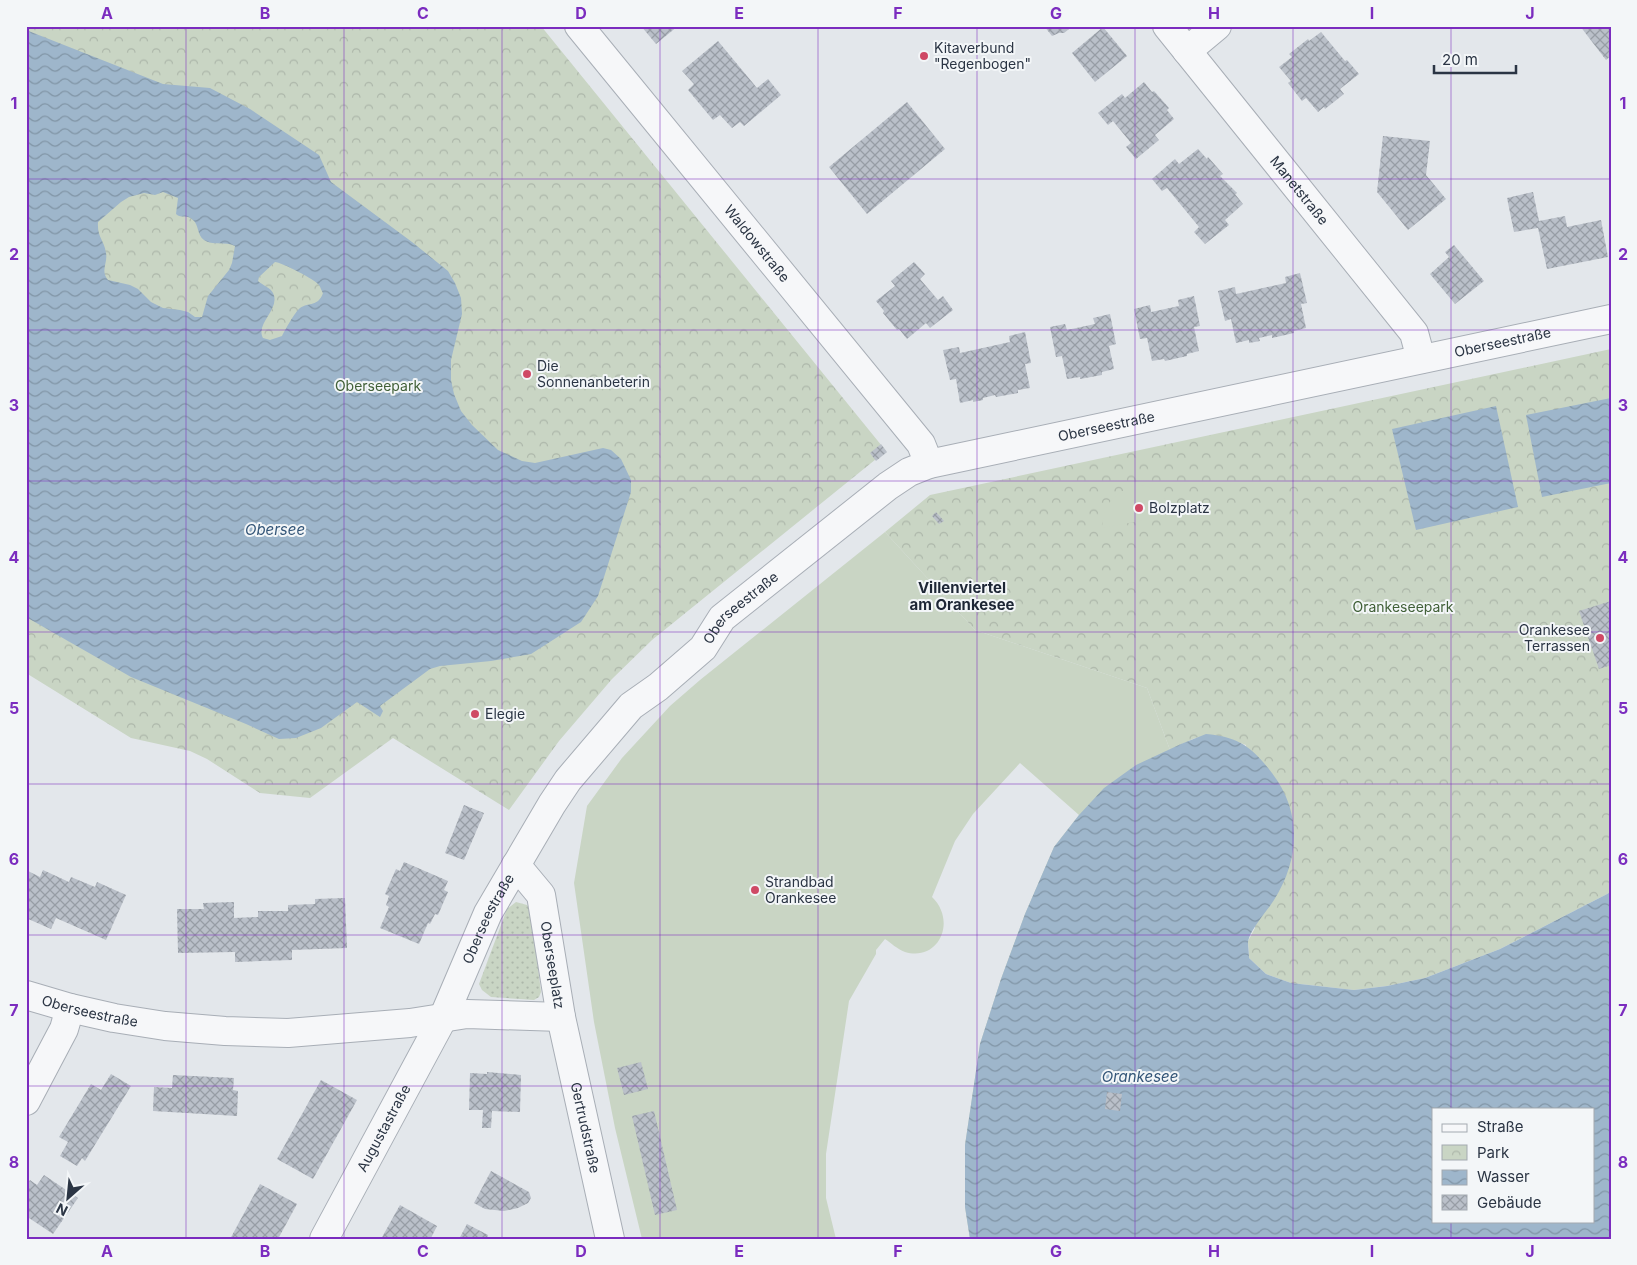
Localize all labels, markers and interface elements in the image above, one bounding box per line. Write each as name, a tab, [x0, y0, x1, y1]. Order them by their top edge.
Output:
text: A	[101, 3, 113, 23]
text: B	[260, 3, 270, 23]
text: C	[417, 3, 429, 23]
text: D	[575, 3, 587, 23]
text: E	[734, 3, 744, 23]
text: F	[893, 3, 903, 23]
text: G	[1050, 3, 1062, 23]
text: H	[1208, 3, 1220, 23]
text: I	[1370, 3, 1374, 23]
text: J	[1525, 3, 1535, 23]
place label: Kitaverbund "Regenbogen"	[934, 39, 1031, 72]
scale bar	[1434, 42, 1517, 74]
marker: Kitaverbund "Regenbogen"	[918, 50, 930, 62]
text: 20 m	[1442, 50, 1478, 69]
text: 1	[11, 93, 17, 113]
text: 1	[1620, 93, 1626, 113]
street label: Manetstraße	[1267, 152, 1332, 228]
street label: Waldowstraße	[721, 201, 794, 285]
text: 2	[9, 244, 19, 264]
text: 2	[1618, 244, 1628, 264]
street label: Oberseestraße	[1453, 323, 1552, 360]
place label: Die Sonnenanbeterin	[537, 357, 650, 390]
marker: Die Sonnenanbeterin	[521, 368, 533, 380]
park label: Oberseepark	[335, 377, 421, 394]
text: 3	[9, 395, 19, 415]
text: 3	[1618, 395, 1628, 415]
street label: Oberseestraße	[1056, 407, 1156, 444]
place label: Bolzplatz	[1149, 499, 1210, 516]
marker: Bolzplatz	[1133, 502, 1145, 514]
water label: Obersee	[245, 520, 305, 539]
text: 4	[9, 547, 20, 567]
text: 4	[1618, 547, 1629, 567]
street label: Oberseestraße	[699, 568, 781, 647]
district label: Villenviertel am Orankesee	[909, 578, 1015, 614]
park label: Orankeseepark	[1352, 598, 1454, 615]
place label: Orankesee Terrassen	[1519, 621, 1590, 654]
marker: Orankesee Terrassen	[1594, 632, 1606, 644]
text: 5	[9, 698, 19, 718]
text: 5	[1618, 698, 1628, 718]
place label: Elegie	[485, 705, 525, 722]
marker: Elegie	[469, 708, 481, 720]
text: 6	[9, 849, 19, 869]
text: 6	[1618, 849, 1628, 869]
street label: Oberseestraße	[458, 871, 517, 966]
place label: Strandbad Orankesee	[765, 873, 836, 906]
marker: Strandbad Orankesee	[749, 884, 761, 896]
street label: Oberseeplatz	[537, 920, 569, 1010]
street label: Oberseestraße	[40, 991, 139, 1030]
text: 7	[9, 1000, 19, 1020]
text: 7	[1618, 1000, 1628, 1020]
water label: Orankesee	[1102, 1067, 1178, 1086]
street label: Gertrudstraße	[568, 1080, 604, 1175]
street label: Augustastraße	[353, 1081, 414, 1174]
legend	[1432, 1108, 1594, 1222]
text: Straße	[1477, 1117, 1524, 1136]
text: Park	[1477, 1143, 1510, 1162]
text: 8	[9, 1152, 19, 1172]
text: 8	[1618, 1152, 1628, 1172]
text: Wasser	[1477, 1167, 1530, 1186]
north arrow	[42, 1172, 92, 1222]
text: Gebäude	[1477, 1193, 1542, 1212]
text: N	[53, 1200, 70, 1220]
text: A	[101, 1241, 113, 1261]
text: B	[260, 1241, 270, 1261]
text: C	[417, 1241, 429, 1261]
text: D	[575, 1241, 587, 1261]
text: E	[734, 1241, 744, 1261]
text: F	[893, 1241, 903, 1261]
text: G	[1050, 1241, 1062, 1261]
text: H	[1208, 1241, 1220, 1261]
text: I	[1370, 1241, 1374, 1261]
text: J	[1525, 1241, 1535, 1261]

